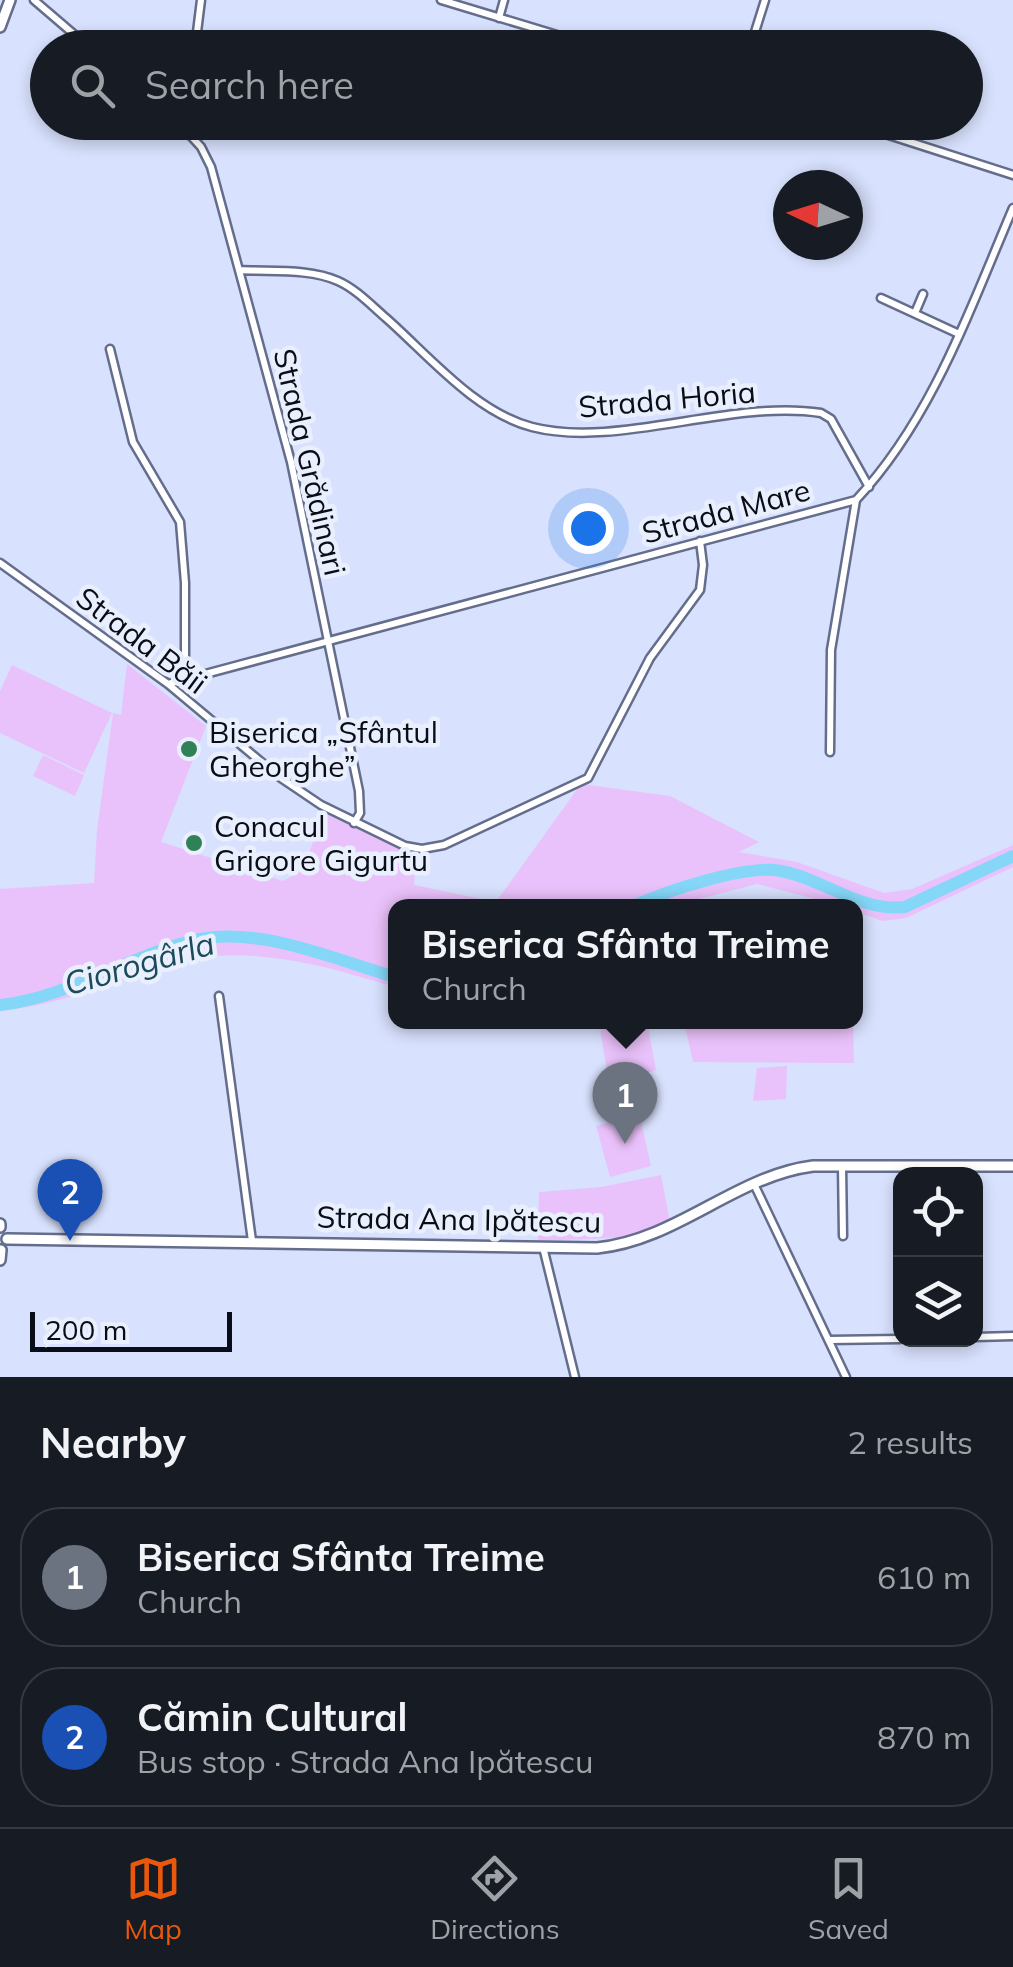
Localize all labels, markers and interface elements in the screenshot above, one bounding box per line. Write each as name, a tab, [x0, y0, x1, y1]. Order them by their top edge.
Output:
search box	[30, 30, 983, 140]
icon: search	[65, 58, 120, 113]
text: Search here	[145, 61, 354, 109]
north arrow	[773, 170, 863, 260]
street label: Strada Grădinari	[265, 345, 355, 579]
street label: Strada Horia	[577, 372, 757, 426]
street label: Strada Mare	[638, 470, 814, 552]
your location	[563, 503, 614, 554]
street label: Strada Băii	[69, 578, 215, 702]
place label: Biserica „Sfântul Gheorghe”	[209, 713, 438, 785]
marker: Biserica „Sfântul Gheorghe”	[178, 738, 200, 760]
place label: Conacul Grigore Gigurtu	[214, 807, 428, 879]
marker: Conacul Grigore Gigurtu	[183, 832, 205, 854]
popup	[388, 899, 863, 1029]
text: Biserica Sfânta Treime	[422, 920, 829, 968]
water label: Ciorogârla	[59, 922, 219, 1004]
text: Church	[422, 968, 527, 1008]
pin: 1	[592, 1062, 658, 1144]
pin: 2	[38, 1158, 102, 1241]
map controls	[893, 1167, 983, 1347]
button: locate	[893, 1167, 983, 1257]
street label: Strada Ana Ipătescu	[316, 1198, 602, 1240]
button: layers	[893, 1257, 983, 1347]
scale bar	[30, 1307, 232, 1352]
text: 200 m	[45, 1312, 127, 1347]
text: Nearby	[40, 1416, 186, 1469]
text: 2 results	[848, 1422, 973, 1462]
text: Biserica Sfânta Treime	[137, 1533, 545, 1581]
text: 1	[65, 1557, 84, 1597]
text: 610 m	[877, 1557, 971, 1597]
text: Church	[137, 1581, 242, 1621]
text: Cămin Cultural	[137, 1693, 407, 1741]
text: 2	[65, 1717, 84, 1757]
text: 870 m	[877, 1717, 971, 1757]
text: Bus stop · Strada Ana Ipătescu	[137, 1741, 593, 1781]
tab: Map	[124, 1851, 182, 1946]
tab: Directions	[430, 1851, 560, 1946]
tab: Saved	[808, 1851, 889, 1946]

